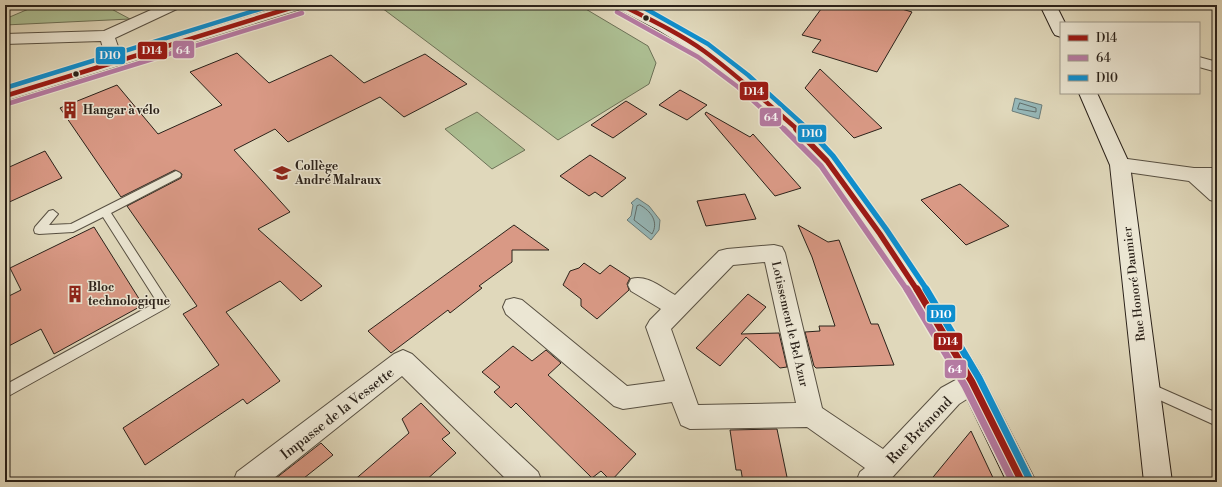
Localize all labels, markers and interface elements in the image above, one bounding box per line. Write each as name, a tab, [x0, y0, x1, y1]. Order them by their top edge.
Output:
unlabelled marker	[641, 13, 651, 23]
legend	[1060, 22, 1200, 94]
text: D14	[1096, 31, 1117, 46]
line badge: 64	[172, 40, 195, 59]
line badge: D14	[137, 41, 168, 60]
text: D14	[142, 44, 162, 58]
text: 64	[176, 44, 190, 58]
line badge: D10	[95, 46, 126, 65]
text: D10	[99, 49, 121, 63]
text: 64	[1096, 51, 1111, 66]
unlabelled marker	[71, 69, 81, 79]
text: D10	[1096, 71, 1118, 86]
line badge: D14	[739, 81, 769, 101]
text: D14	[744, 85, 764, 99]
building icon: Hangar à vélo	[60, 100, 80, 120]
place label: Hangar à vélo	[83, 103, 160, 118]
line badge: 64	[759, 107, 782, 127]
text: 64	[764, 111, 778, 125]
line badge: D10	[797, 124, 827, 143]
text: D10	[801, 127, 823, 141]
place label: Collège André Malraux	[294, 159, 381, 188]
school or university icon: Collège André Malraux	[272, 163, 292, 183]
street label: Rue Honoré Daumier	[1120, 226, 1149, 342]
street label: Lotissement le Bel Azur	[768, 260, 811, 388]
place label: Bloc technologique	[88, 280, 171, 309]
building icon: Bloc technologique	[65, 284, 85, 304]
line badge: D10	[926, 304, 956, 323]
text: D10	[930, 308, 952, 322]
line badge: D14	[933, 332, 963, 351]
text: D14	[938, 335, 958, 349]
line badge: 64	[944, 359, 967, 379]
text: 64	[948, 363, 962, 377]
street label: Impasse de la Vessette	[277, 364, 398, 464]
street label: Rue Brémond	[883, 393, 956, 468]

